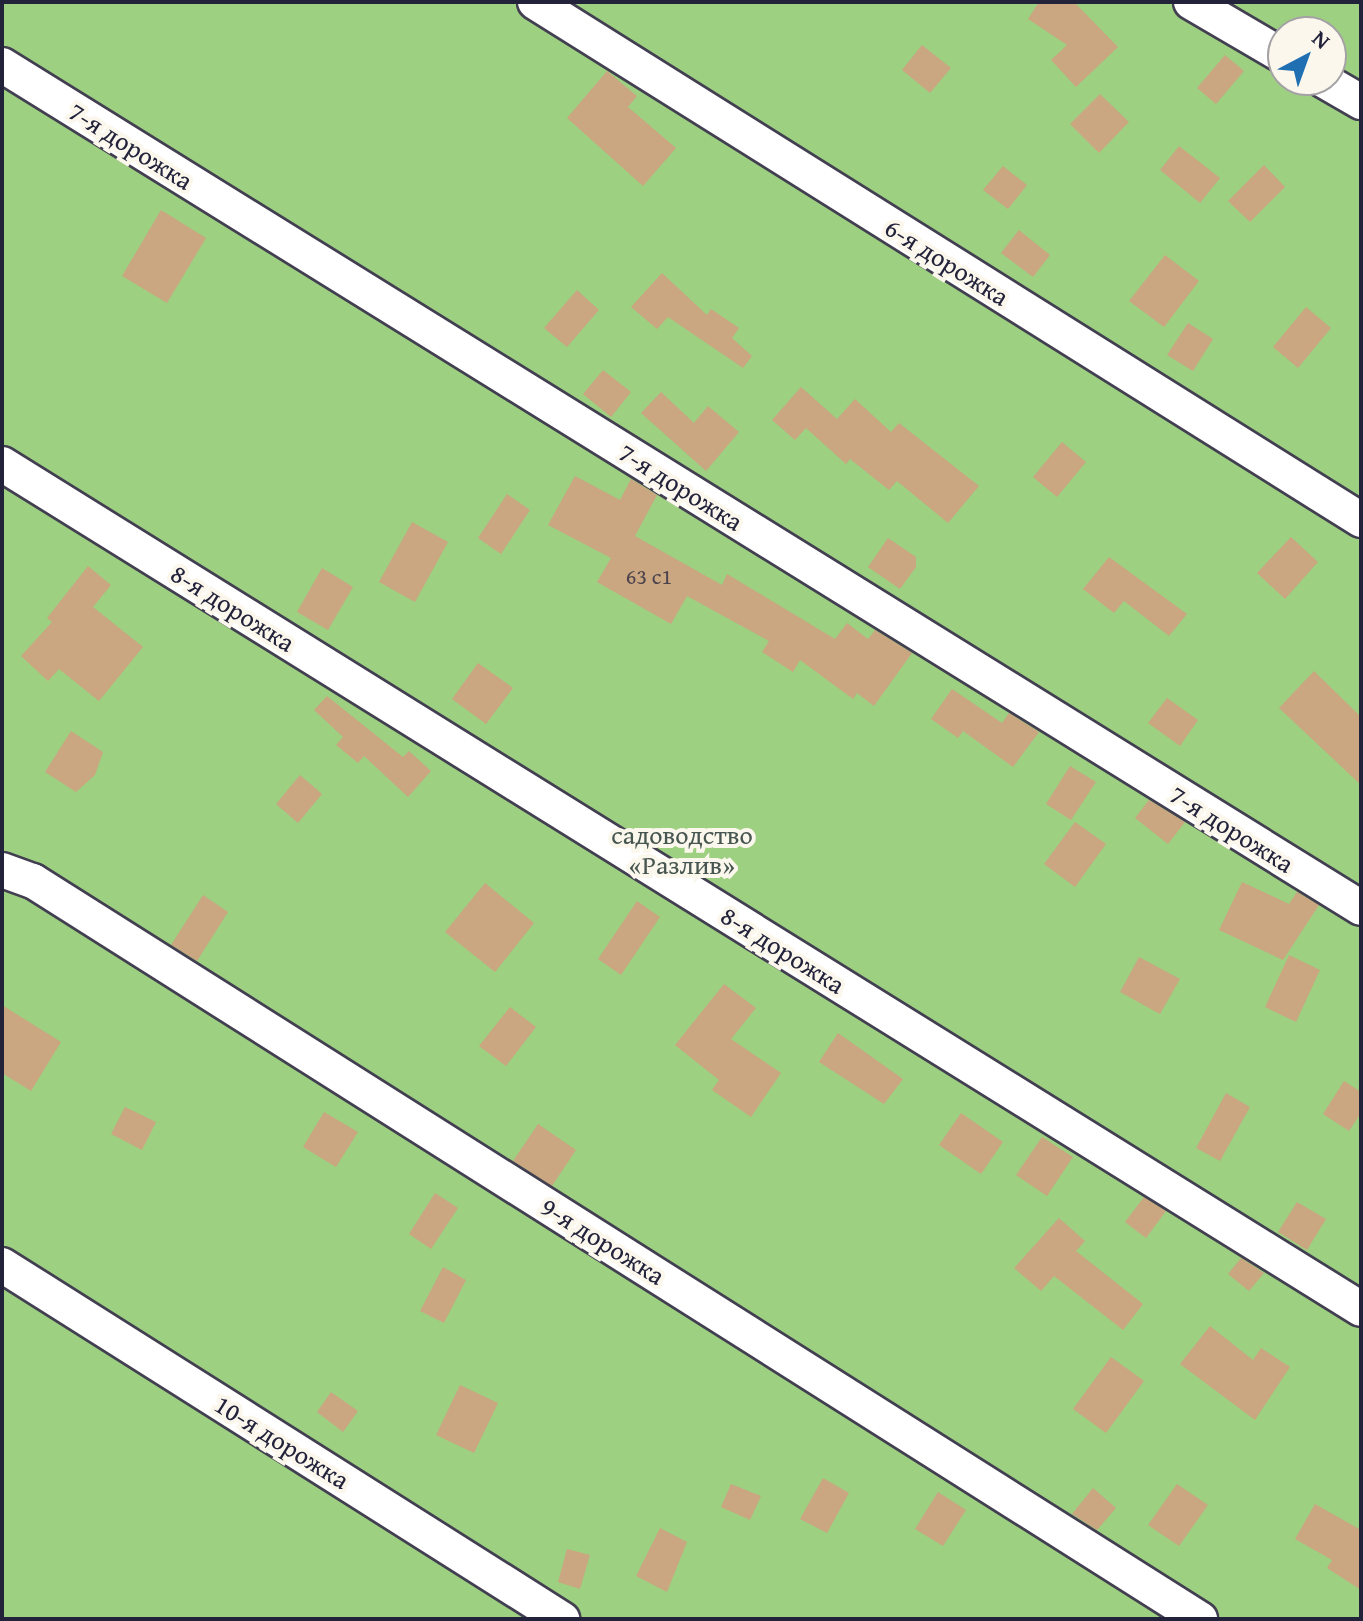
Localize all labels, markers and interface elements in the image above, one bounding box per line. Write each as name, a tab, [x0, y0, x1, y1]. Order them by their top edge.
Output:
north arrow	[1267, 16, 1347, 96]
text: N	[1305, 22, 1337, 56]
street label: 7-я дорожка	[63, 96, 199, 196]
street label: 6-я дорожка	[879, 212, 1015, 312]
street label: 7-я дорожка	[613, 437, 749, 537]
street label: 8-я дорожка	[165, 558, 301, 658]
house number: 63 с1	[626, 564, 672, 590]
street label: 7-я дорожка	[1164, 779, 1300, 879]
park label: садоводство «Разлив»	[611, 819, 753, 880]
street label: 8-я дорожка	[715, 900, 851, 1000]
street label: 9-я дорожка	[535, 1191, 671, 1291]
street label: 10-я дорожка	[209, 1388, 355, 1496]

